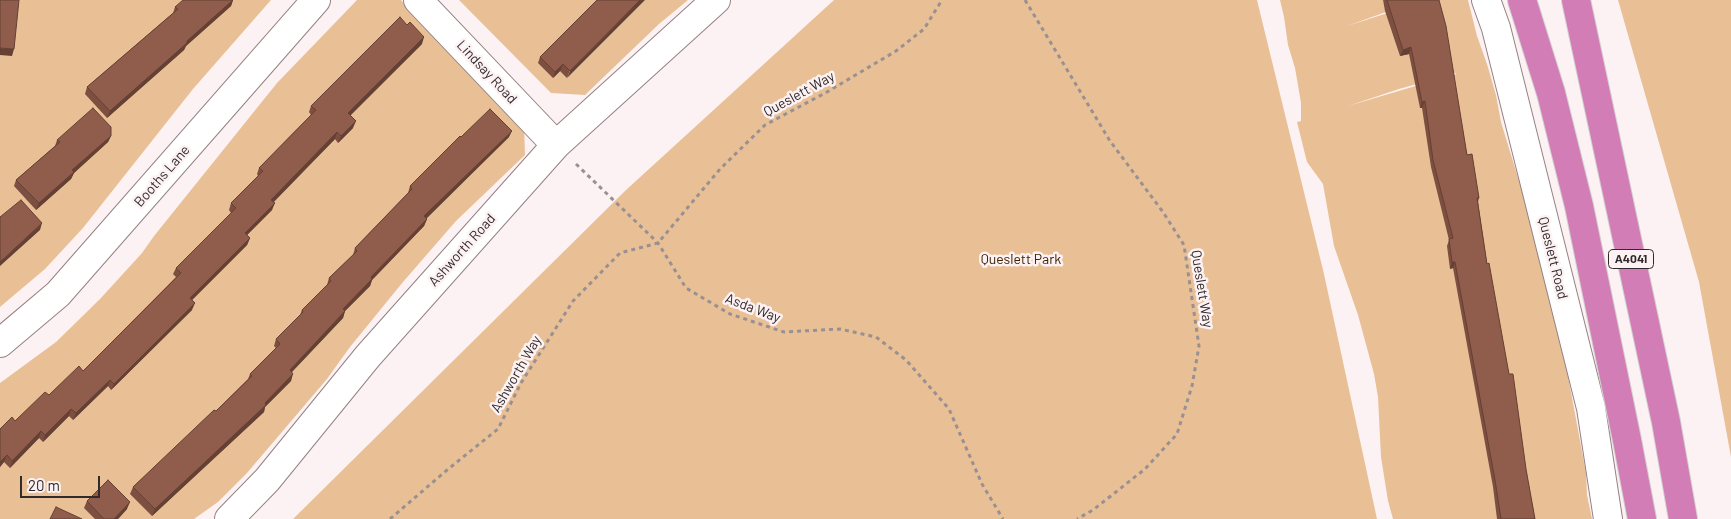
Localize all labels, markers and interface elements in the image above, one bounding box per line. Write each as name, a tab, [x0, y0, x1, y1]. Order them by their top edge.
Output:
street label: Lindsay Road	[453, 37, 521, 107]
street label: Queslett Way	[761, 68, 837, 120]
street label: Booths Lane	[131, 142, 193, 210]
street label: Ashworth Road	[425, 210, 499, 290]
street label: Queslett Road	[1535, 215, 1571, 301]
street label: Queslett Way	[1188, 249, 1216, 329]
road number: A4041	[1608, 250, 1654, 268]
park label: Queslett Park	[981, 251, 1061, 267]
street label: Asda Way	[723, 290, 783, 326]
street label: Ashworth Way	[487, 333, 545, 415]
scale bar	[22, 466, 102, 498]
text: 20 m	[28, 476, 60, 494]

